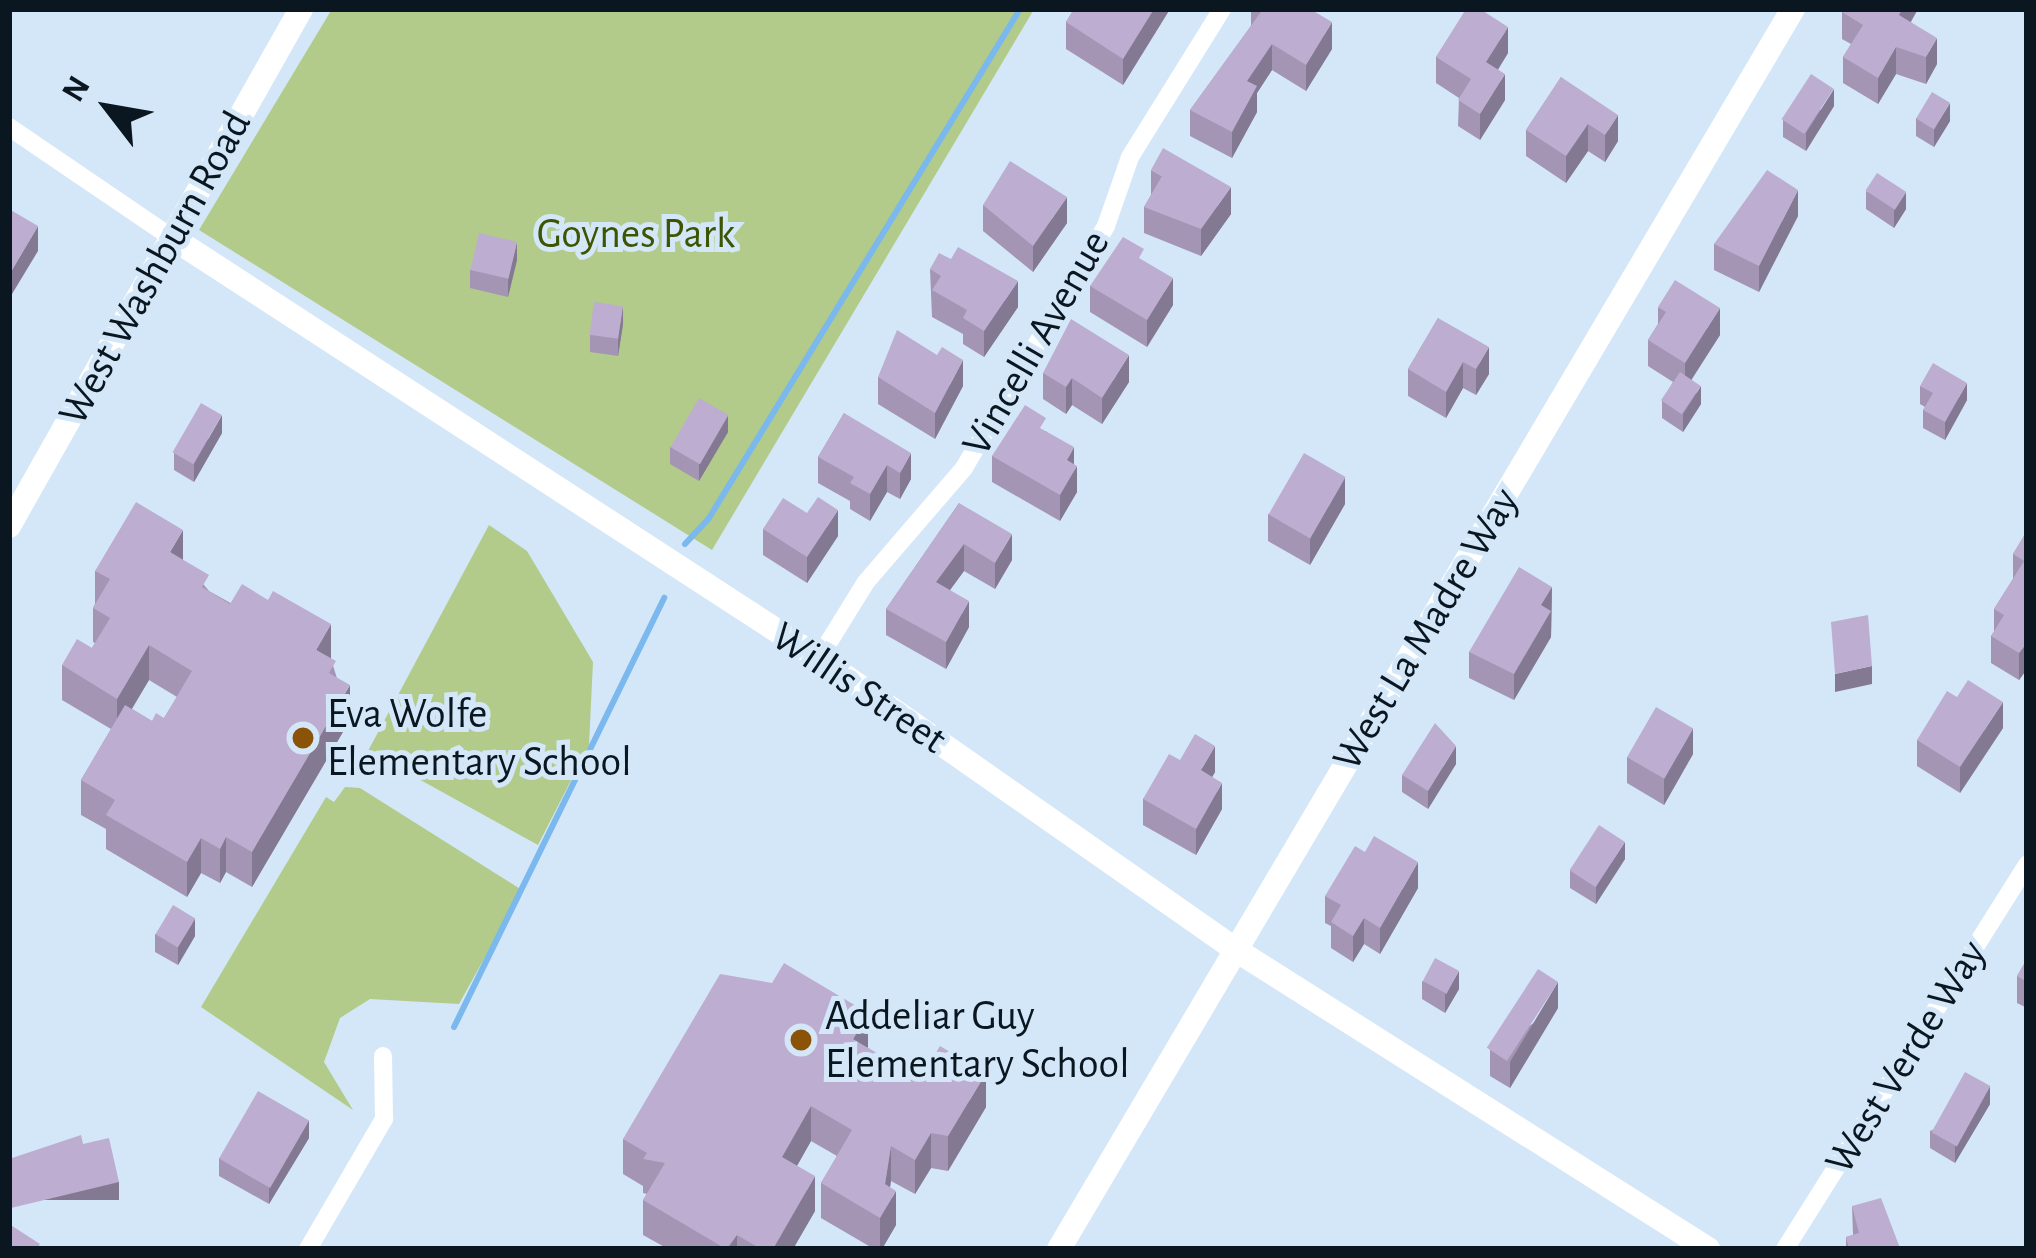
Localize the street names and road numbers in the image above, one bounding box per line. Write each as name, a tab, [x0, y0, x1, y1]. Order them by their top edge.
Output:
street label: West Washburn Road	[48, 102, 262, 434]
street label: Vincelli Avenue	[951, 222, 1121, 464]
street label: West La Madre Way	[1322, 479, 1530, 779]
street label: Willis Street	[762, 611, 956, 765]
street label: West Verde Way	[1814, 931, 1998, 1183]

